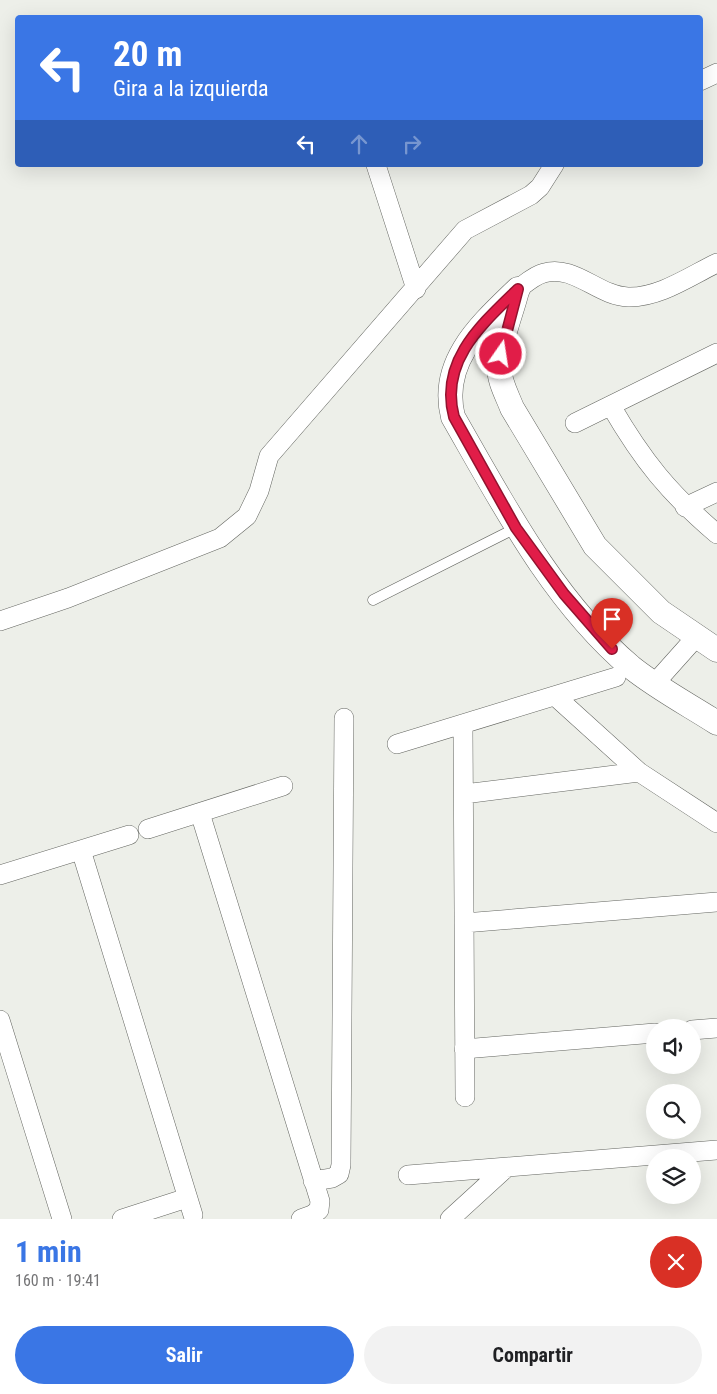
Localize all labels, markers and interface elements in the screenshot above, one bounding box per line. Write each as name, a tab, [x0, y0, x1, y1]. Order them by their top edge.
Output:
text: 20 m	[113, 34, 182, 75]
icon: left	[30, 35, 95, 100]
text: Gira a la izquierda	[113, 76, 269, 101]
icon: left	[292, 130, 320, 158]
icon: ahead	[345, 130, 373, 158]
icon: right	[398, 130, 426, 158]
position arrow	[474, 327, 526, 379]
pin	[591, 598, 633, 649]
icon: arrive	[598, 605, 626, 633]
map controls	[646, 1019, 701, 1204]
button: sound	[646, 1019, 701, 1074]
button: search	[646, 1084, 701, 1139]
button: layers	[646, 1149, 701, 1204]
text: 1 min	[15, 1234, 82, 1269]
button: close	[650, 1236, 702, 1288]
text: 160 m · 19:41	[15, 1271, 101, 1290]
button: Salir	[15, 1326, 354, 1384]
button: Compartir	[364, 1326, 702, 1384]

